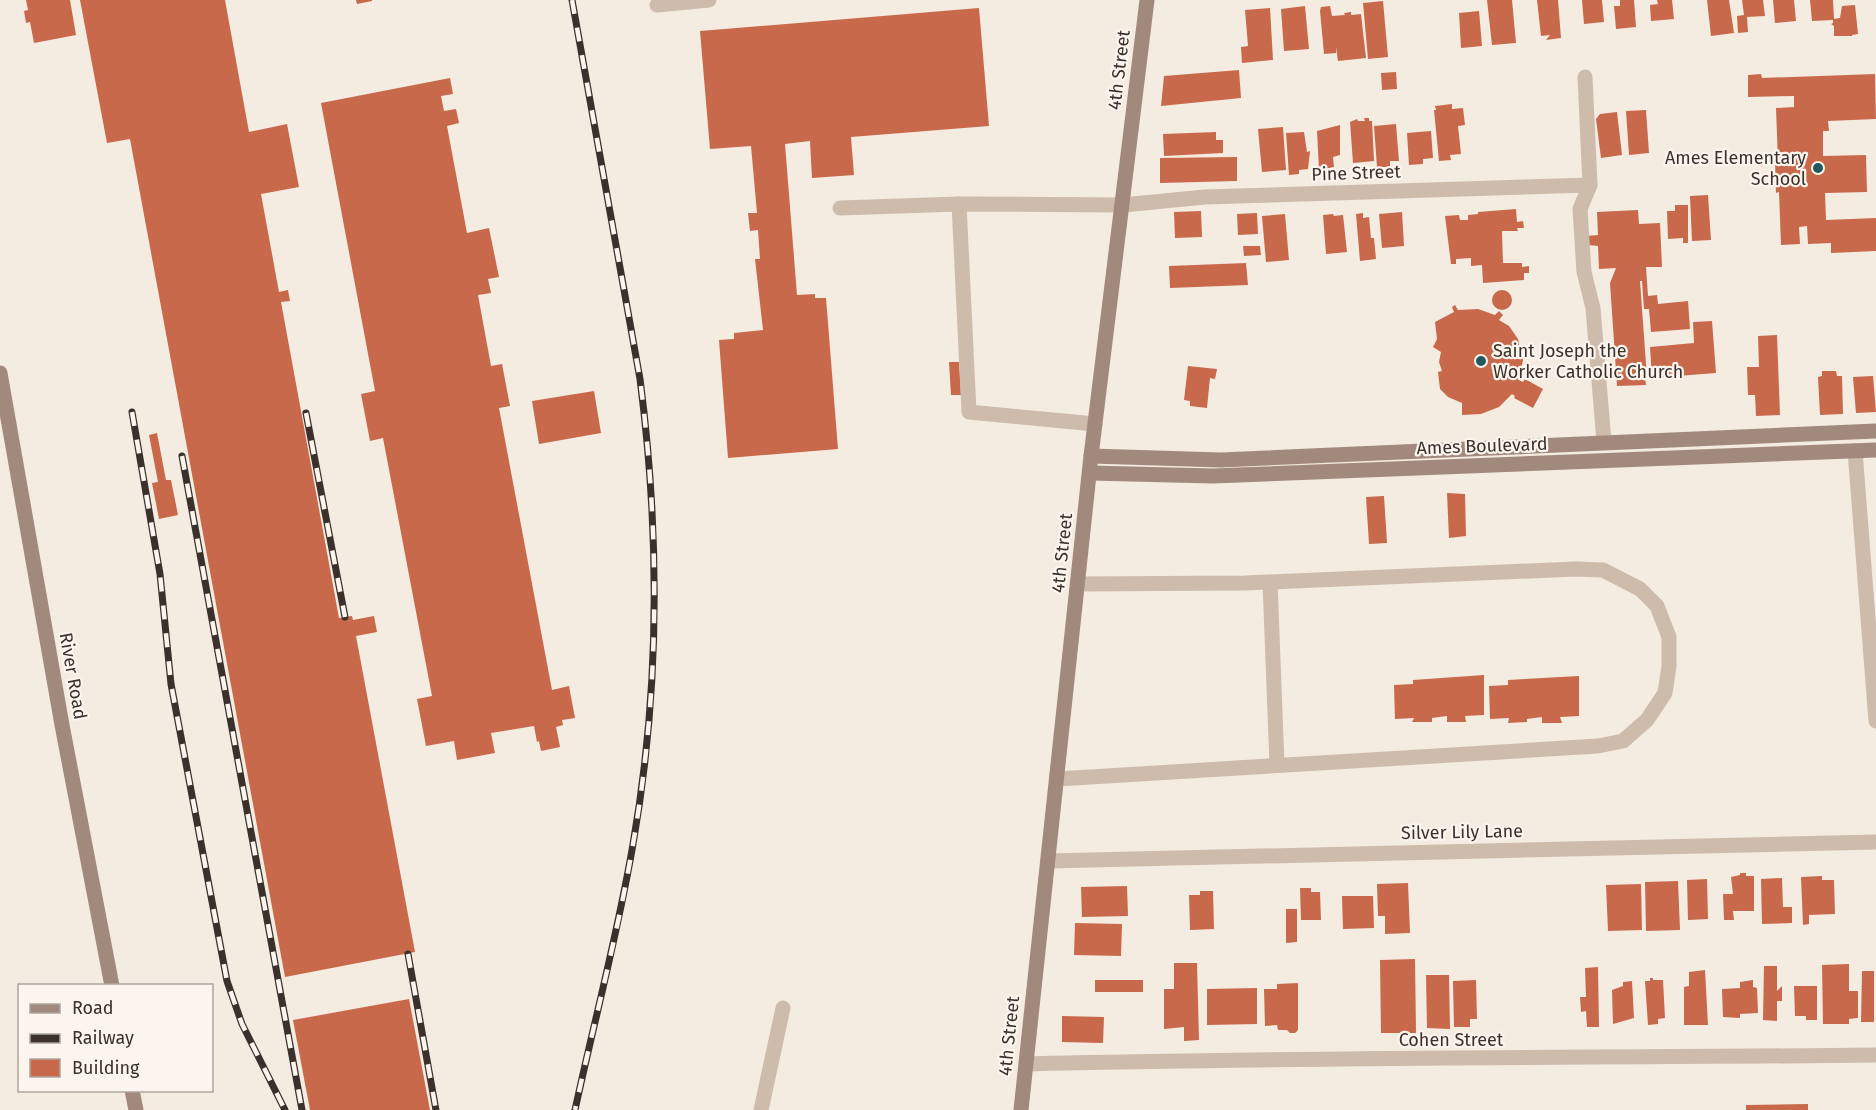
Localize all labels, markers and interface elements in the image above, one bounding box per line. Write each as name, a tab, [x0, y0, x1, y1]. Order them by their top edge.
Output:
street label: 4th Street	[1103, 28, 1135, 111]
place label: Ames Elementary School	[1665, 147, 1806, 190]
street label: Pine Street	[1311, 160, 1402, 186]
marker: Ames Elementary School	[1811, 161, 1825, 175]
place label: Saint Joseph the Worker Catholic Church	[1493, 340, 1683, 383]
marker: Saint Joseph the Worker Catholic Church	[1474, 354, 1488, 368]
street label: Ames Boulevard	[1416, 433, 1548, 459]
street label: 4th Street	[1047, 511, 1077, 594]
street label: River Road	[55, 631, 91, 721]
street label: Silver Lily Lane	[1401, 820, 1523, 844]
legend	[18, 984, 213, 1092]
street label: 4th Street	[994, 994, 1024, 1077]
text: Road	[72, 997, 114, 1019]
text: Railway	[72, 1027, 134, 1049]
street label: Cohen Street	[1399, 1029, 1504, 1051]
text: Building	[72, 1057, 140, 1079]

